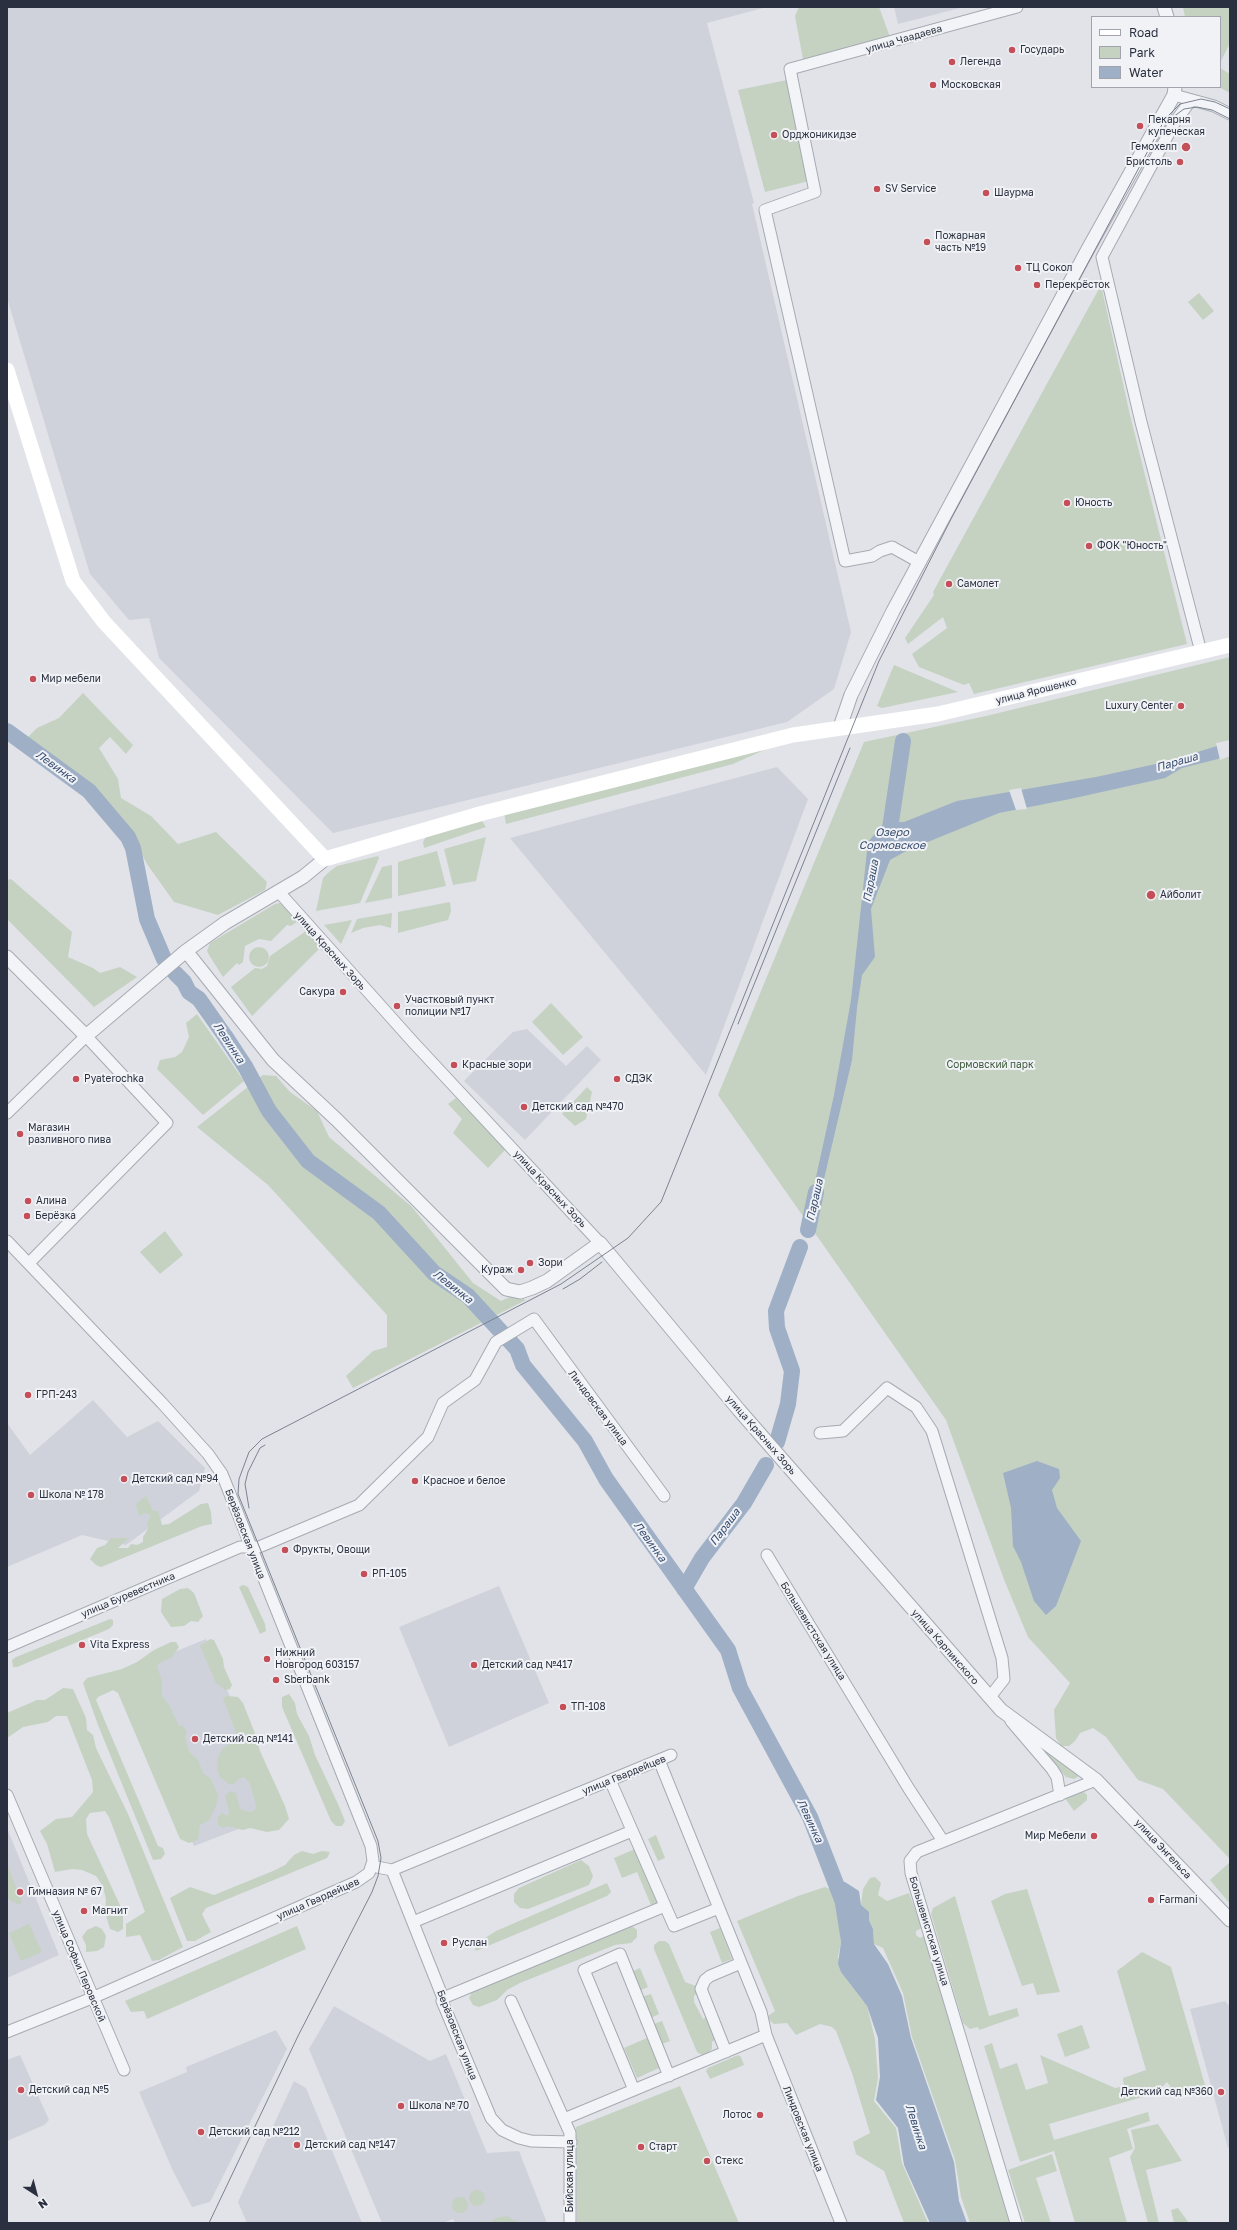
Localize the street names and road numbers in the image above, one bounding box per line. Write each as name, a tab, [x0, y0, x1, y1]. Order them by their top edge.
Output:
street label: улица Чаадаева	[865, 22, 943, 56]
street label: улица Ярошенко	[995, 675, 1077, 707]
street label: улица Красных Зорь	[292, 909, 368, 993]
street label: улица Красных Зорь	[511, 1148, 589, 1230]
street label: Линдовская улица	[566, 1368, 630, 1448]
street label: улица Красных Зорь	[723, 1393, 799, 1477]
street label: Берёзовская улица	[222, 1487, 268, 1581]
street label: улица Буревестника	[79, 1570, 177, 1620]
street label: Большевистская улица	[778, 1580, 848, 1682]
street label: улица Карпинского	[909, 1607, 981, 1687]
street label: улица Гвардейцев	[580, 1753, 668, 1797]
street label: улица Энгельса	[1132, 1817, 1194, 1881]
street label: улица Гвардейцев	[275, 1875, 361, 1923]
street label: Большевистская улица	[907, 1875, 951, 1987]
street label: улица Софьи Перовской	[50, 1908, 108, 2024]
street label: Берёзовская улица	[434, 1988, 480, 2082]
street label: Линдовская улица	[780, 2084, 826, 2174]
street label: Бийская улица	[564, 2139, 576, 2213]

